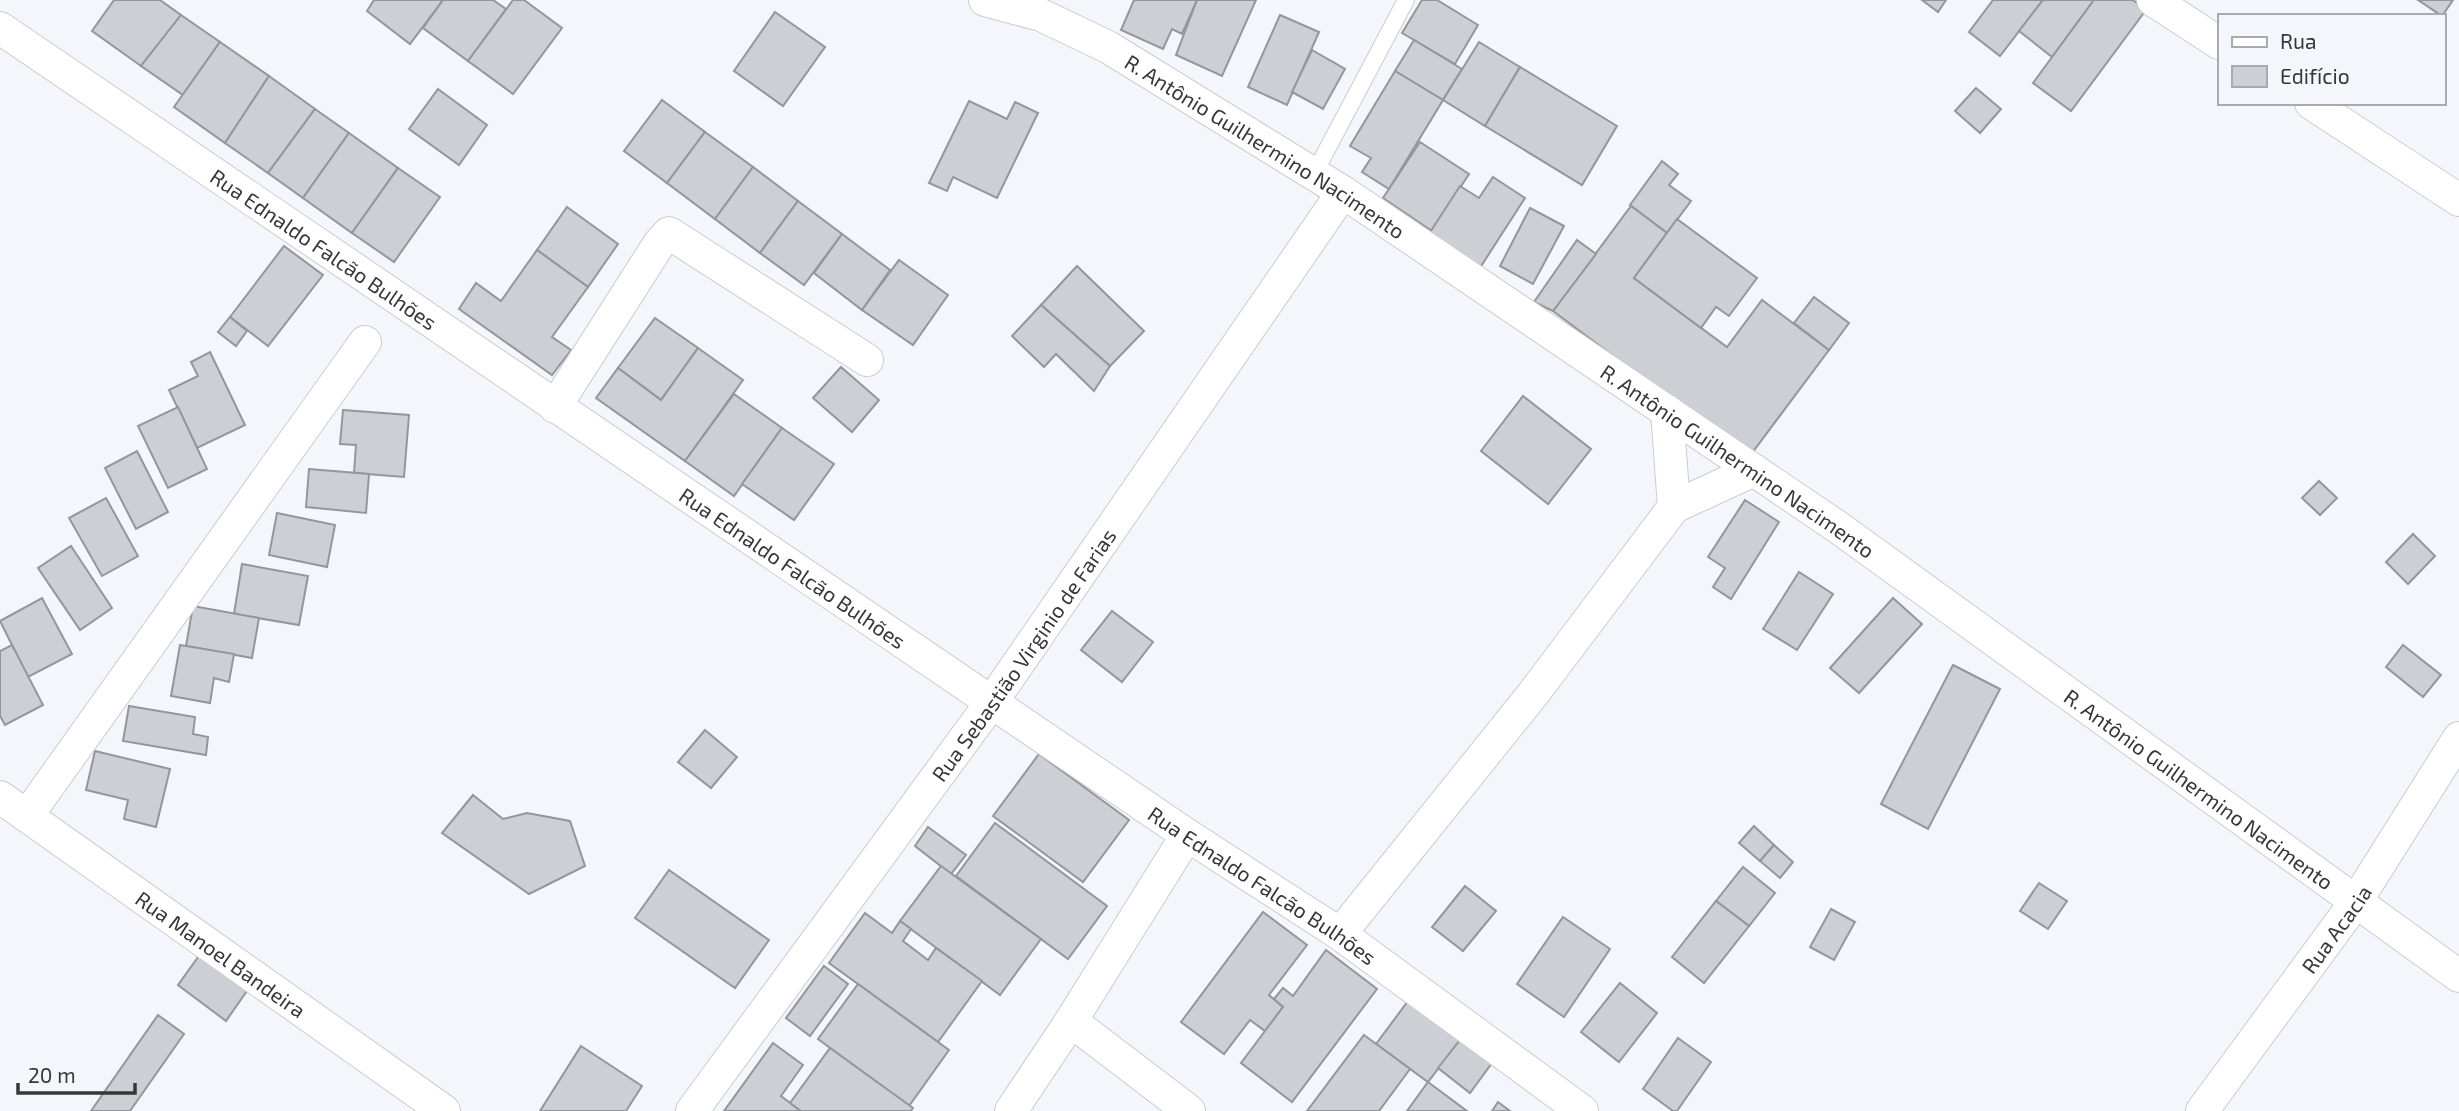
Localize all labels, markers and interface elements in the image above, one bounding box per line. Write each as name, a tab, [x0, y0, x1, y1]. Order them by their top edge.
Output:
legend	[2218, 14, 2445, 105]
text: Rua	[2280, 28, 2316, 53]
street label: R. Antônio Guilhermino Nacimento	[1121, 48, 1410, 243]
text: Edifício	[2280, 63, 2350, 88]
street label: Rua Ednaldo Falcão Bulhões	[206, 163, 442, 334]
street label: R. Antônio Guilhermino Nacimento	[1597, 358, 1880, 562]
street label: Rua Ednaldo Falcão Bulhões	[675, 481, 911, 653]
street label: Rua Sebastião Virginio de Farias	[926, 523, 1120, 786]
street label: R. Antônio Guilhermino Nacimento	[2060, 683, 2339, 894]
street label: Rua Ednaldo Falcão Bulhões	[1144, 800, 1382, 969]
street label: Rua Acacia	[2295, 880, 2376, 978]
street label: Rua Manoel Bandeira	[131, 885, 311, 1022]
scale bar	[18, 1052, 135, 1096]
text: 20 m	[28, 1062, 76, 1087]

